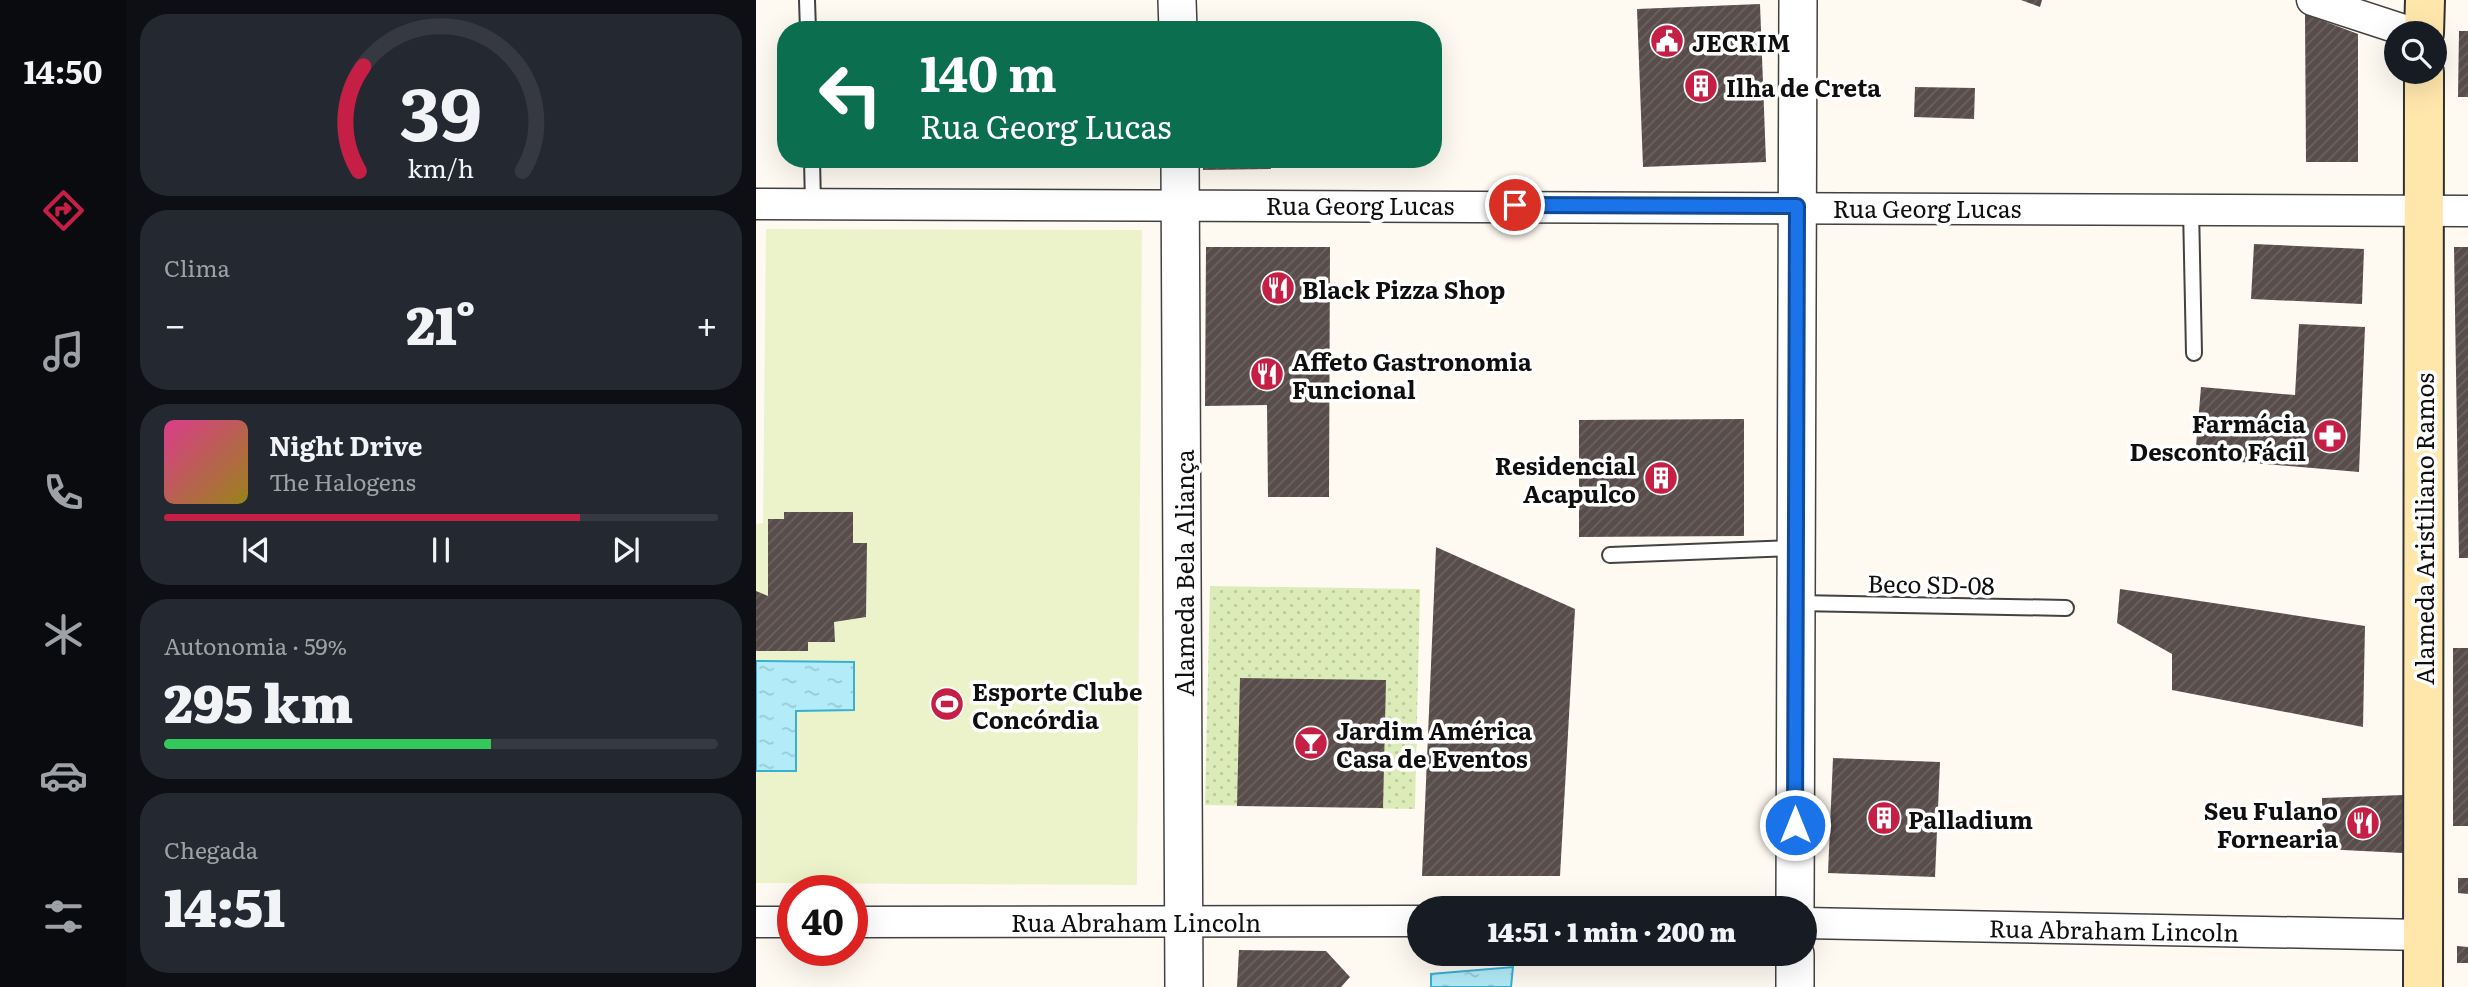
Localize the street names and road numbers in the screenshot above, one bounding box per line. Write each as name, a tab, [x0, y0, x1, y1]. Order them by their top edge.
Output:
street label: Rua Georg Lucas	[1266, 187, 1454, 222]
street label: Rua Georg Lucas	[1833, 190, 2021, 225]
street label: Alameda Aristiliano Ramos	[2406, 373, 2441, 685]
street label: Alameda Bela Aliança	[1166, 449, 1201, 697]
street label: Beco SD-08	[1867, 564, 1995, 602]
street label: Rua Abraham Lincoln	[1011, 904, 1261, 939]
street label: Rua Abraham Lincoln	[1989, 909, 2239, 949]

